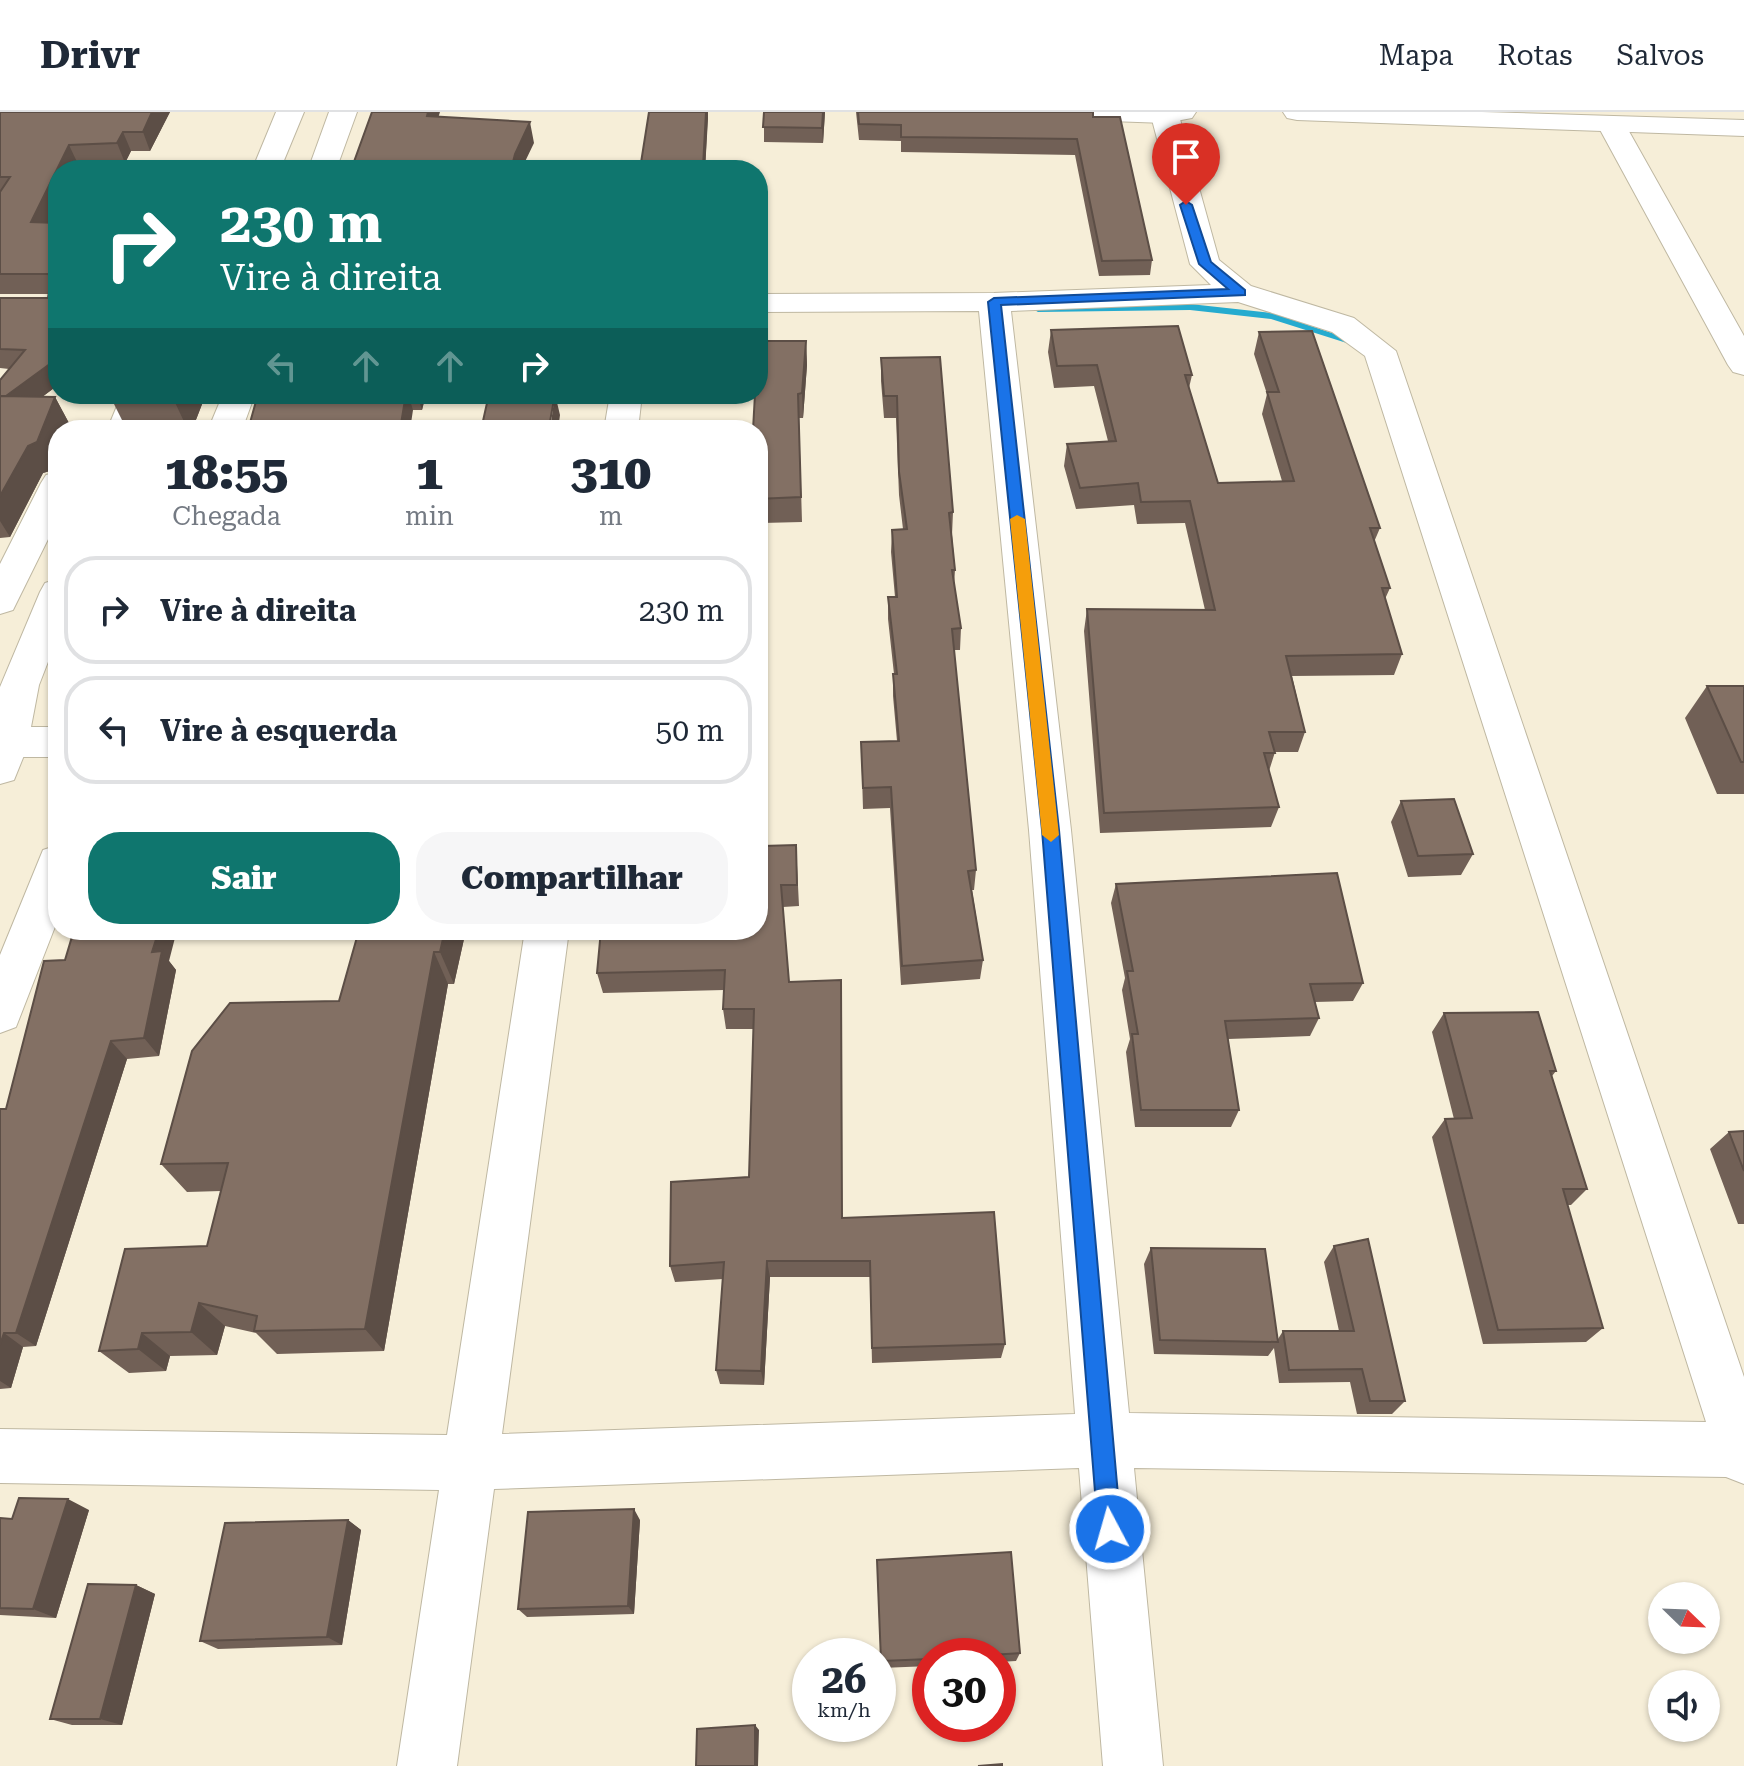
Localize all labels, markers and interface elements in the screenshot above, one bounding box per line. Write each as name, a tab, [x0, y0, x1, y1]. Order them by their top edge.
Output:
text: Drivr	[40, 33, 140, 77]
text: Mapa	[1379, 39, 1453, 72]
text: Rotas	[1497, 39, 1572, 72]
text: Salvos	[1616, 39, 1704, 72]
pin	[1152, 123, 1220, 205]
icon: arrive	[1164, 135, 1208, 179]
text: 230 m	[220, 190, 382, 256]
icon: right	[88, 192, 192, 296]
text: Vire à direita	[220, 257, 442, 299]
icon: left	[260, 344, 304, 388]
icon: ahead	[344, 344, 388, 388]
icon: ahead	[428, 344, 472, 388]
icon: right	[512, 344, 556, 388]
text: 18:55	[165, 445, 288, 501]
text: 1	[416, 445, 443, 501]
text: 310	[571, 445, 651, 501]
text: Chegada	[172, 501, 281, 531]
text: min	[405, 501, 454, 531]
text: m	[599, 501, 623, 531]
icon: right	[92, 588, 136, 632]
text: Vire à direita	[160, 593, 356, 628]
text: 230 m	[639, 593, 724, 628]
icon: left	[92, 708, 136, 752]
text: Vire à esquerda	[160, 713, 397, 748]
text: 50 m	[655, 713, 724, 748]
button: Sair	[88, 832, 400, 924]
button: Compartilhar	[416, 832, 728, 924]
position arrow	[1068, 1487, 1152, 1571]
north arrow	[1648, 1582, 1720, 1654]
map controls	[1648, 1582, 1720, 1742]
speed limit sign: 30	[912, 1638, 1016, 1742]
text: 26	[822, 1656, 866, 1703]
button: sound	[1648, 1670, 1720, 1742]
text: km/h	[817, 1698, 871, 1722]

